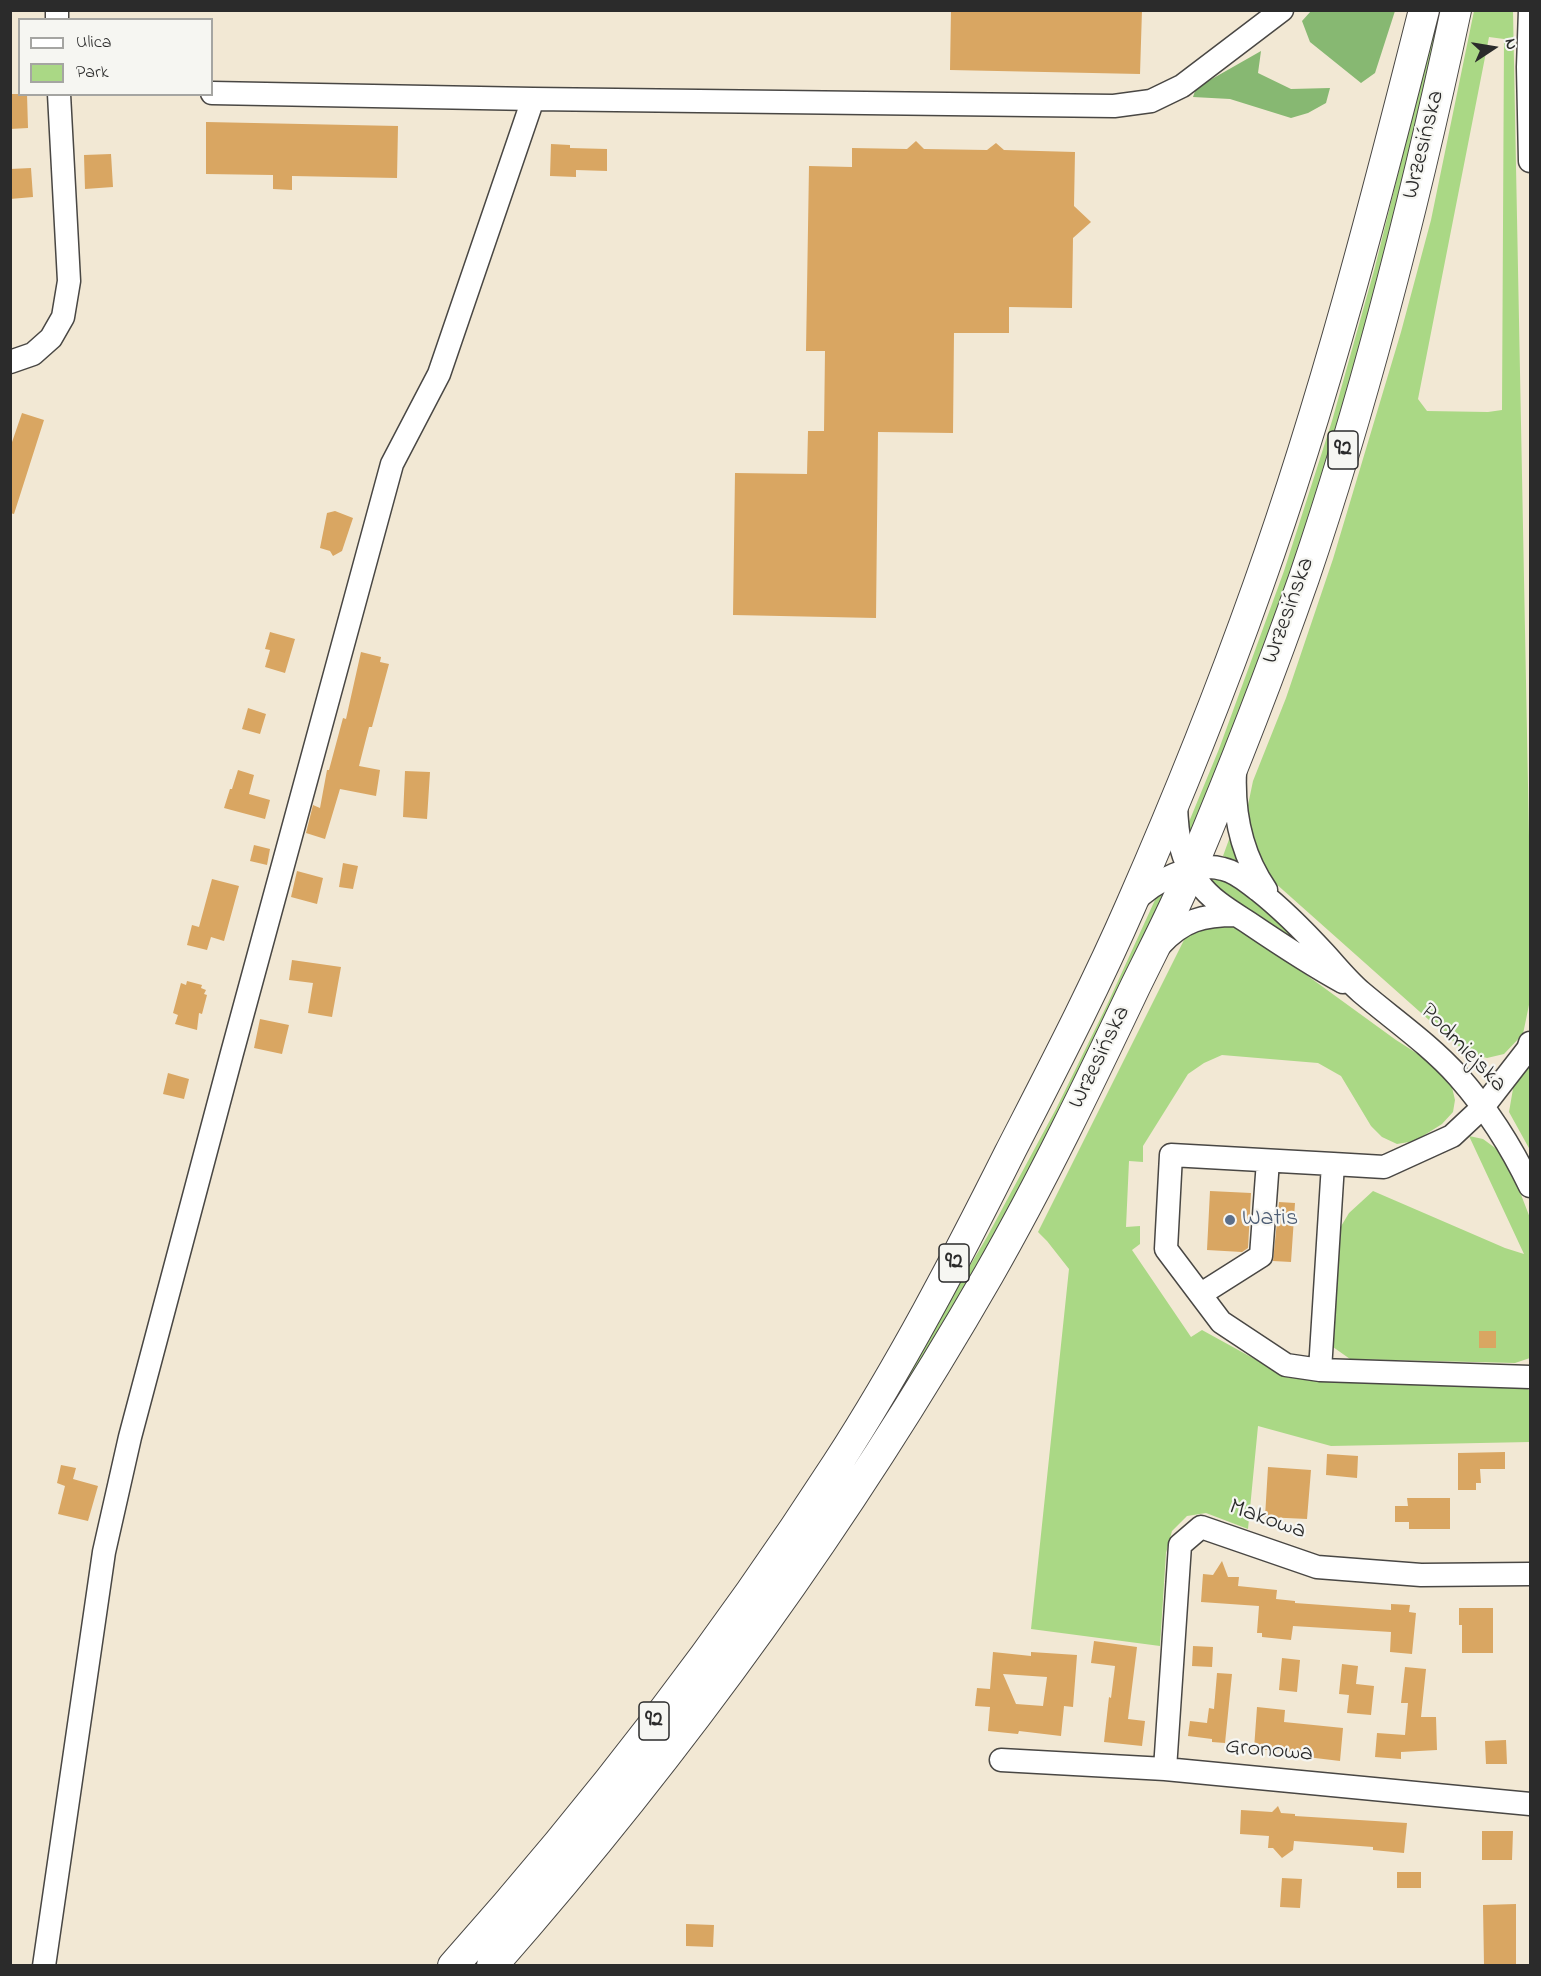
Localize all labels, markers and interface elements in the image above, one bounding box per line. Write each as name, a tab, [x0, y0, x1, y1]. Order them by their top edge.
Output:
legend	[18, 18, 213, 96]
north arrow	[1463, 18, 1523, 78]
text: Ulica	[76, 30, 111, 56]
text: N	[1498, 36, 1523, 52]
text: Park	[76, 60, 109, 86]
street label: Wrzesińska	[1398, 88, 1452, 202]
road number: 92	[1328, 431, 1358, 469]
street label: Wrzesińska	[1258, 554, 1322, 668]
street label: Podmiejska	[1413, 998, 1511, 1100]
street label: Wrzesińska	[1064, 1002, 1138, 1114]
place label: Watis	[1242, 1206, 1298, 1234]
marker: Watis	[1223, 1213, 1237, 1227]
road number: 92	[939, 1244, 969, 1282]
street label: Makowa	[1225, 1494, 1309, 1548]
road number: 92	[639, 1702, 669, 1740]
street label: Gronowa	[1224, 1734, 1314, 1770]

